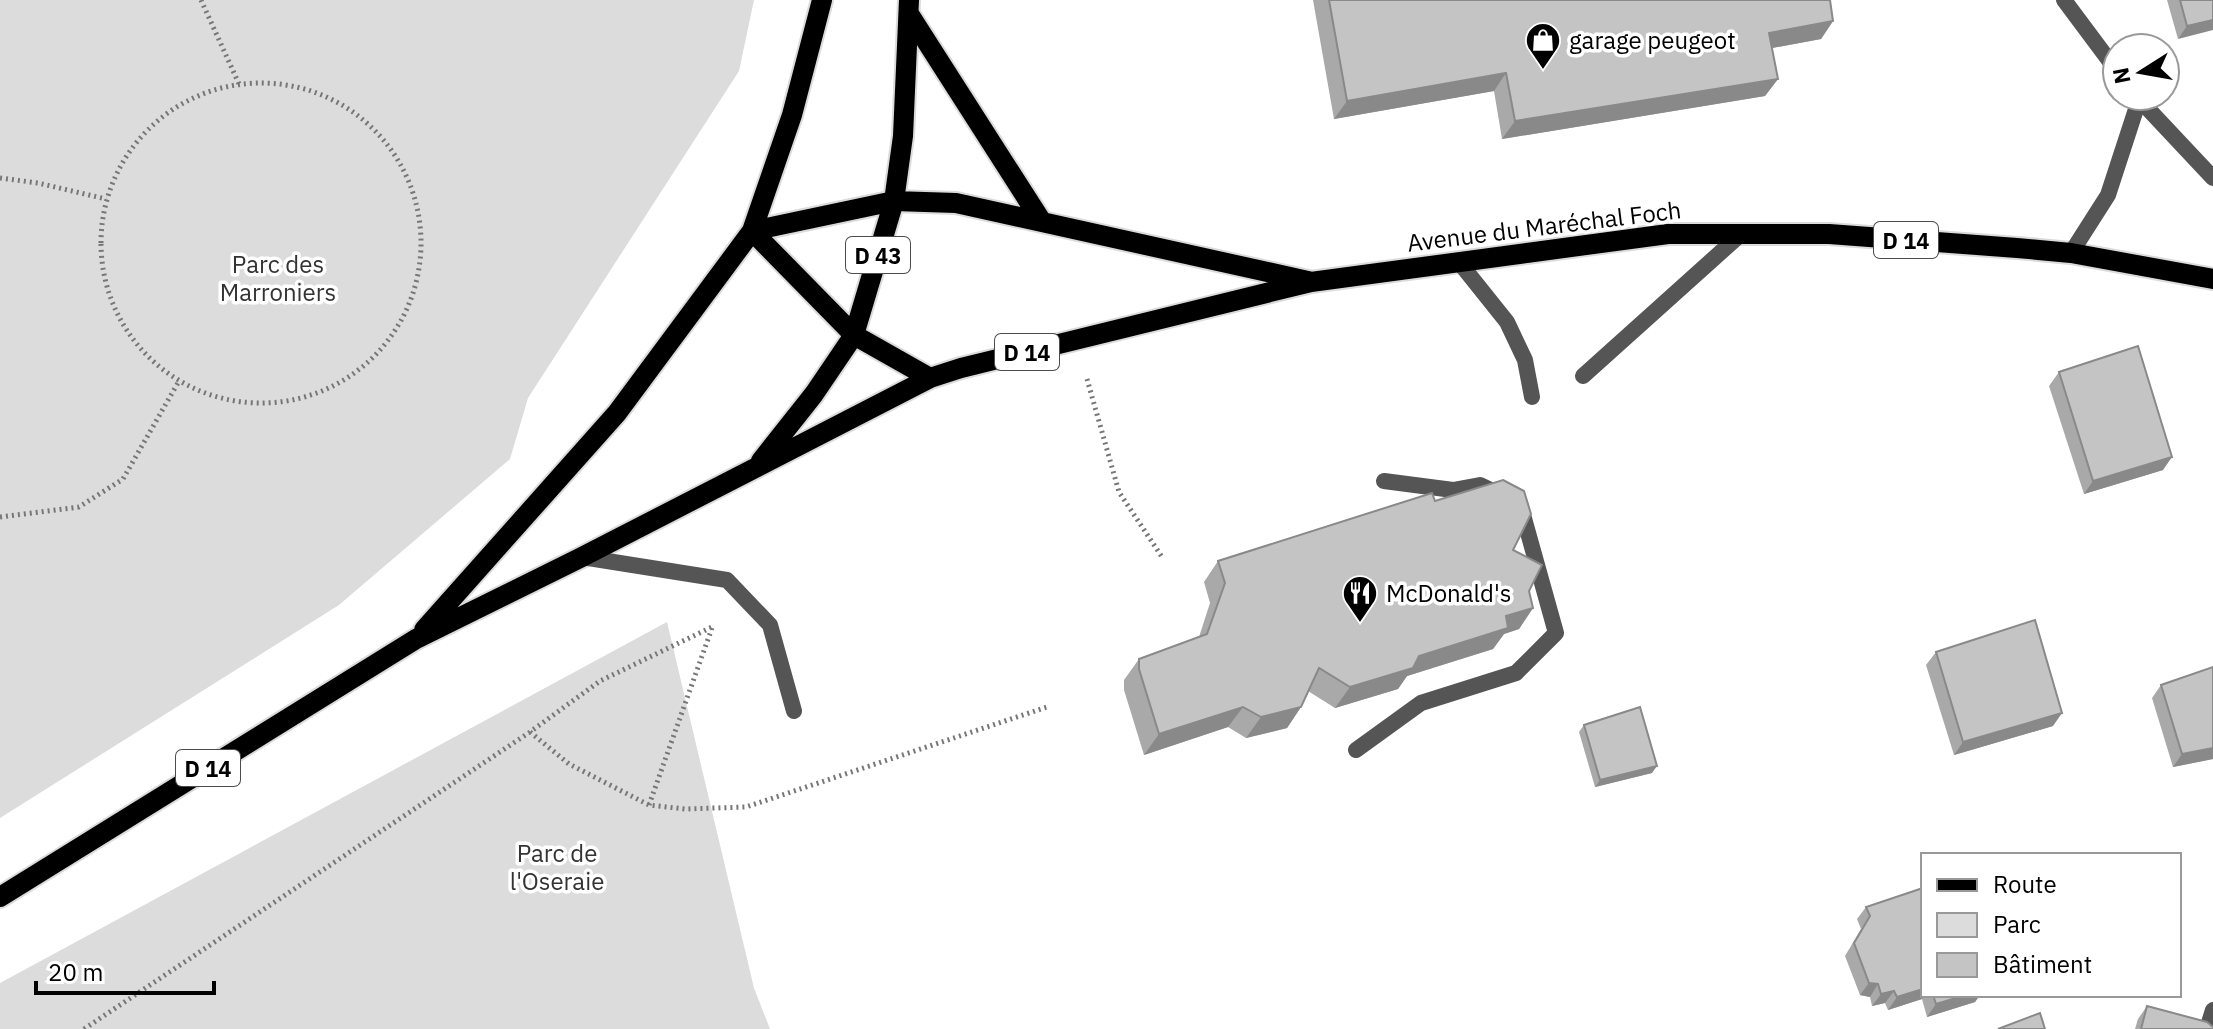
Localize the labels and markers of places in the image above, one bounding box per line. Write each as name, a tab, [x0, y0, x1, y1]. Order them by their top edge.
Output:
shop icon: garage peugeot	[1524, 21, 1562, 71]
place label: garage peugeot	[1569, 24, 1736, 56]
restaurant icon: McDonald's	[1341, 574, 1379, 624]
place label: McDonald's	[1386, 577, 1512, 609]

